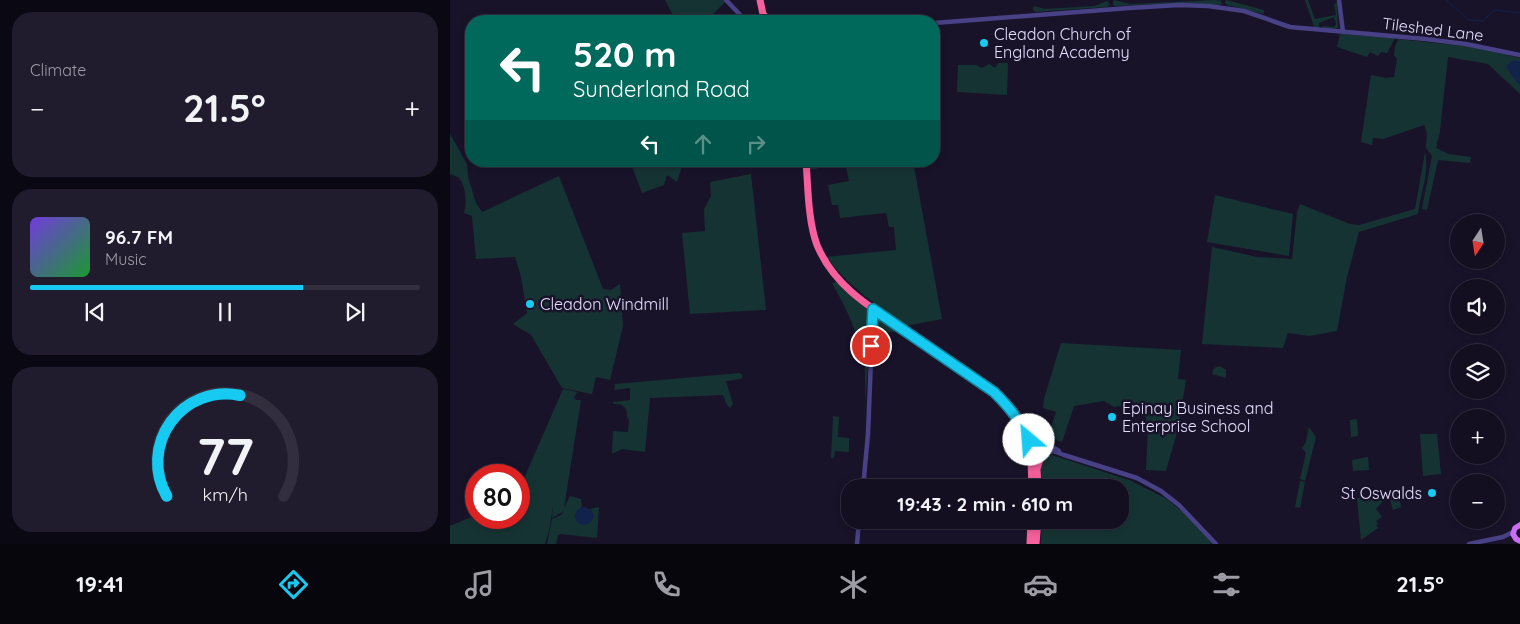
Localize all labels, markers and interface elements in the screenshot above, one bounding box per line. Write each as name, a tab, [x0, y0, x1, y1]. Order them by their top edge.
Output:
street label: Tileshed Lane	[1381, 13, 1485, 45]
place label: Cleadon Church of England Academy	[994, 24, 1132, 62]
text: 520 m	[573, 32, 677, 76]
icon: left	[490, 35, 555, 100]
marker: Cleadon Church of England Academy	[978, 37, 990, 49]
text: Climate	[30, 60, 86, 80]
text: Sunderland Road	[573, 75, 750, 103]
text: 21.5°	[183, 84, 266, 132]
text: −	[30, 91, 45, 126]
text: +	[404, 91, 420, 126]
icon: left	[636, 130, 664, 158]
icon: ahead	[689, 130, 717, 158]
icon: right	[742, 130, 770, 158]
north arrow	[1450, 214, 1505, 269]
map controls	[1450, 214, 1505, 529]
text: 96.7 FM	[105, 225, 173, 249]
text: Music	[105, 249, 147, 269]
button: sound	[1450, 279, 1505, 334]
place label: Cleadon Windmill	[540, 294, 669, 314]
icon: previous	[81, 298, 109, 326]
icon: pause	[211, 298, 239, 326]
icon: next	[341, 298, 369, 326]
marker: Cleadon Windmill	[524, 298, 536, 310]
pin	[850, 325, 892, 367]
icon: arrive	[857, 332, 885, 360]
button: layers	[1450, 344, 1505, 399]
place label: Epinay Business and Enterprise School	[1122, 398, 1273, 436]
button: +	[1450, 409, 1505, 464]
marker: Epinay Business and Enterprise School	[1106, 411, 1118, 423]
position arrow	[1002, 413, 1054, 465]
text: 77	[196, 423, 254, 488]
speed limit sign: 80	[465, 464, 530, 529]
button: −	[1450, 474, 1505, 529]
text: km/h	[202, 483, 248, 505]
place label: St Oswalds	[1341, 483, 1422, 503]
marker: St Oswalds	[1426, 487, 1438, 499]
text: 19:43 · 2 min · 610 m	[897, 492, 1073, 516]
icon: directions	[276, 567, 311, 602]
icon: music	[462, 567, 497, 602]
icon: phone	[649, 567, 684, 602]
icon: climate	[836, 567, 871, 602]
icon: car	[1023, 567, 1058, 602]
icon: filters	[1209, 567, 1244, 602]
text: 19:41	[76, 570, 124, 598]
text: 21.5°	[1396, 570, 1444, 598]

